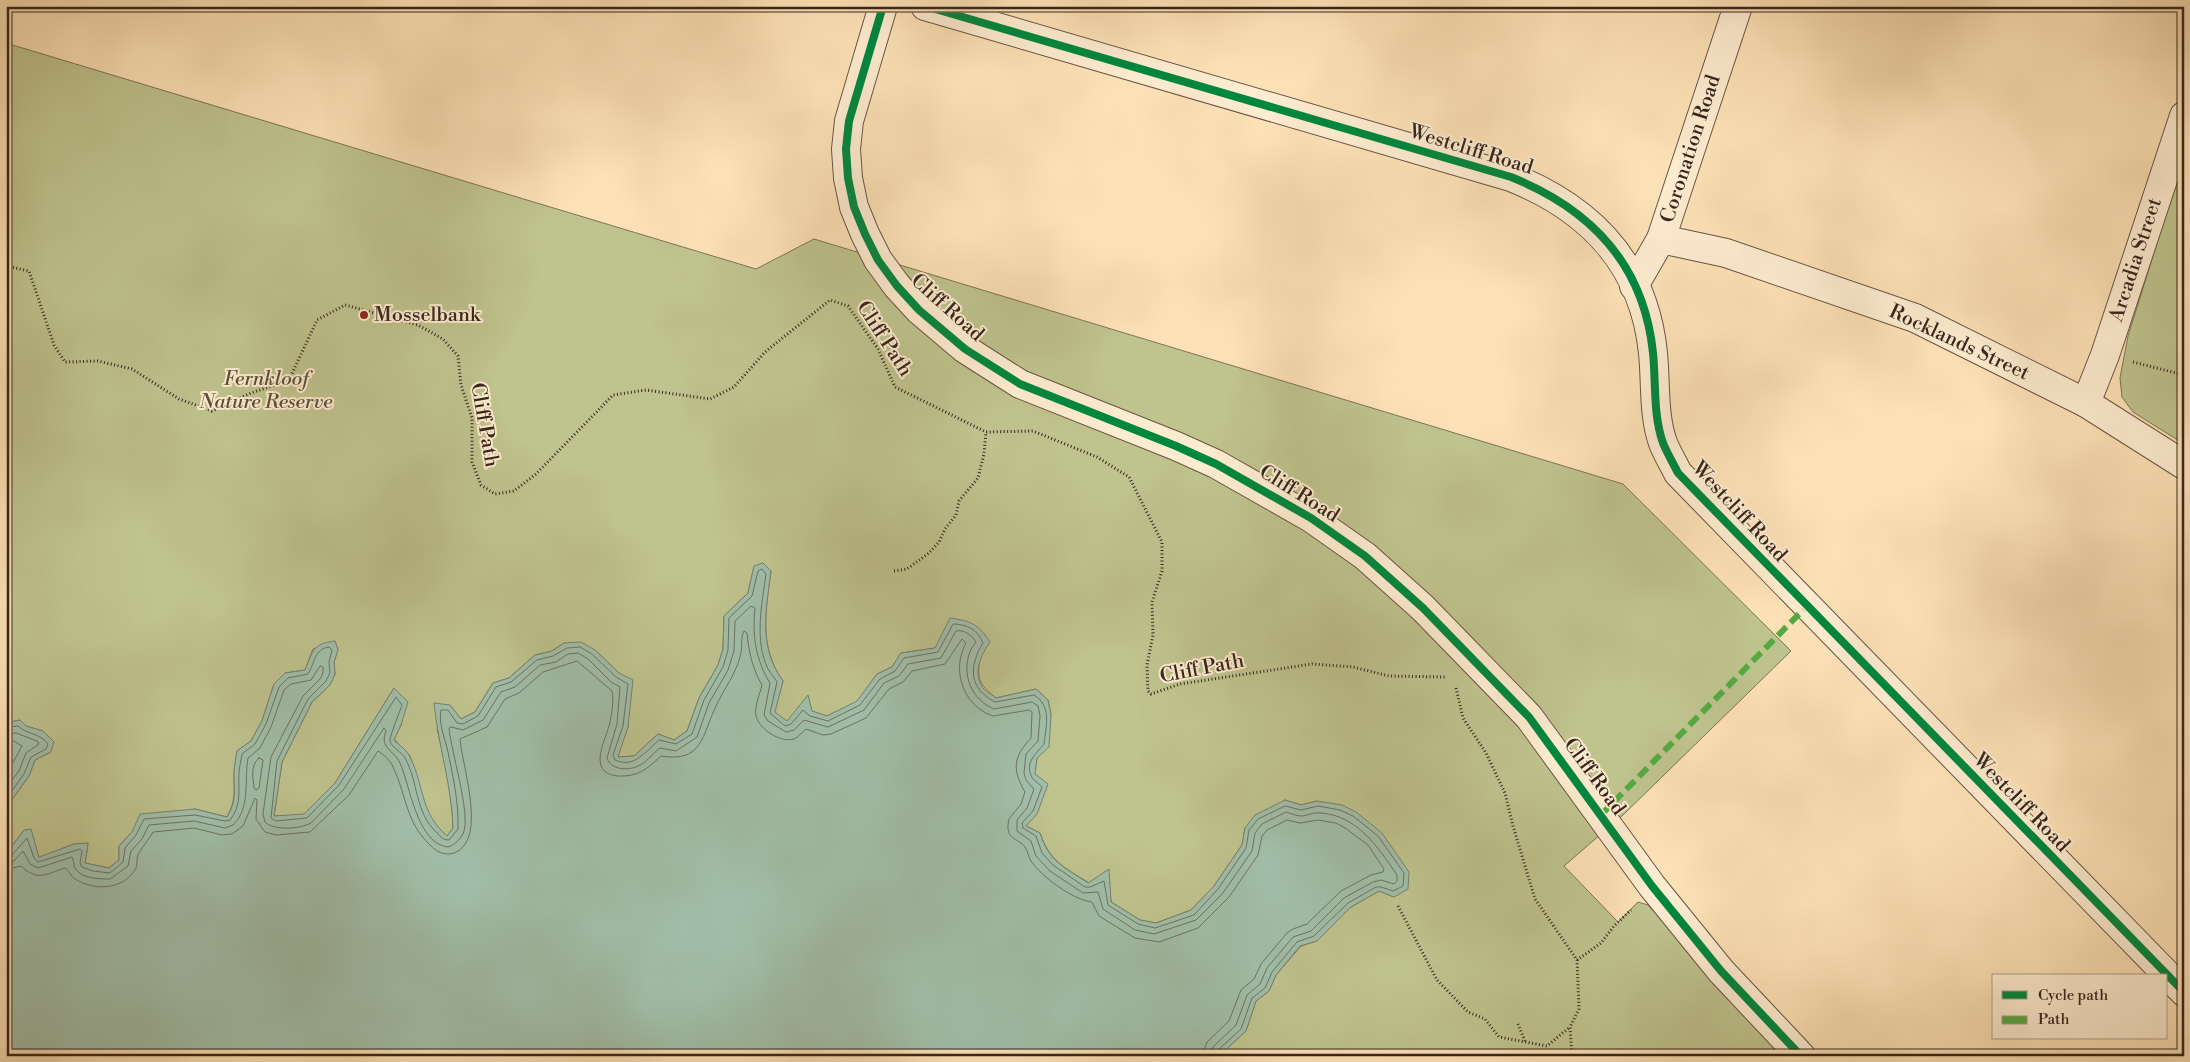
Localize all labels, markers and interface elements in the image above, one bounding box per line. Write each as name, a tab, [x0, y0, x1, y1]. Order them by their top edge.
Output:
street label: Coronation Road	[1655, 71, 1727, 226]
street label: Westcliff Road	[1405, 119, 1537, 181]
street label: Arcadia Street	[2104, 195, 2168, 326]
street label: Cliff Road	[905, 269, 989, 348]
street label: Cliff Path	[850, 296, 918, 382]
street label: Rocklands Street	[1885, 300, 2033, 386]
place label: Mosselbank	[374, 303, 482, 328]
marker: Mosselbank	[358, 309, 370, 321]
park label: Fernkloof Nature Reserve	[198, 367, 333, 415]
street label: Cliff Path	[464, 381, 504, 469]
street label: Westcliff Road	[1685, 456, 1792, 568]
street label: Cliff Road	[1254, 460, 1344, 529]
street label: Cliff Path	[1158, 649, 1246, 689]
street label: Cliff Road	[1558, 733, 1631, 821]
street label: Westcliff Road	[1967, 747, 2075, 858]
legend	[1992, 974, 2168, 1040]
text: Cycle path	[2038, 986, 2108, 1005]
text: Path	[2038, 1010, 2070, 1029]

